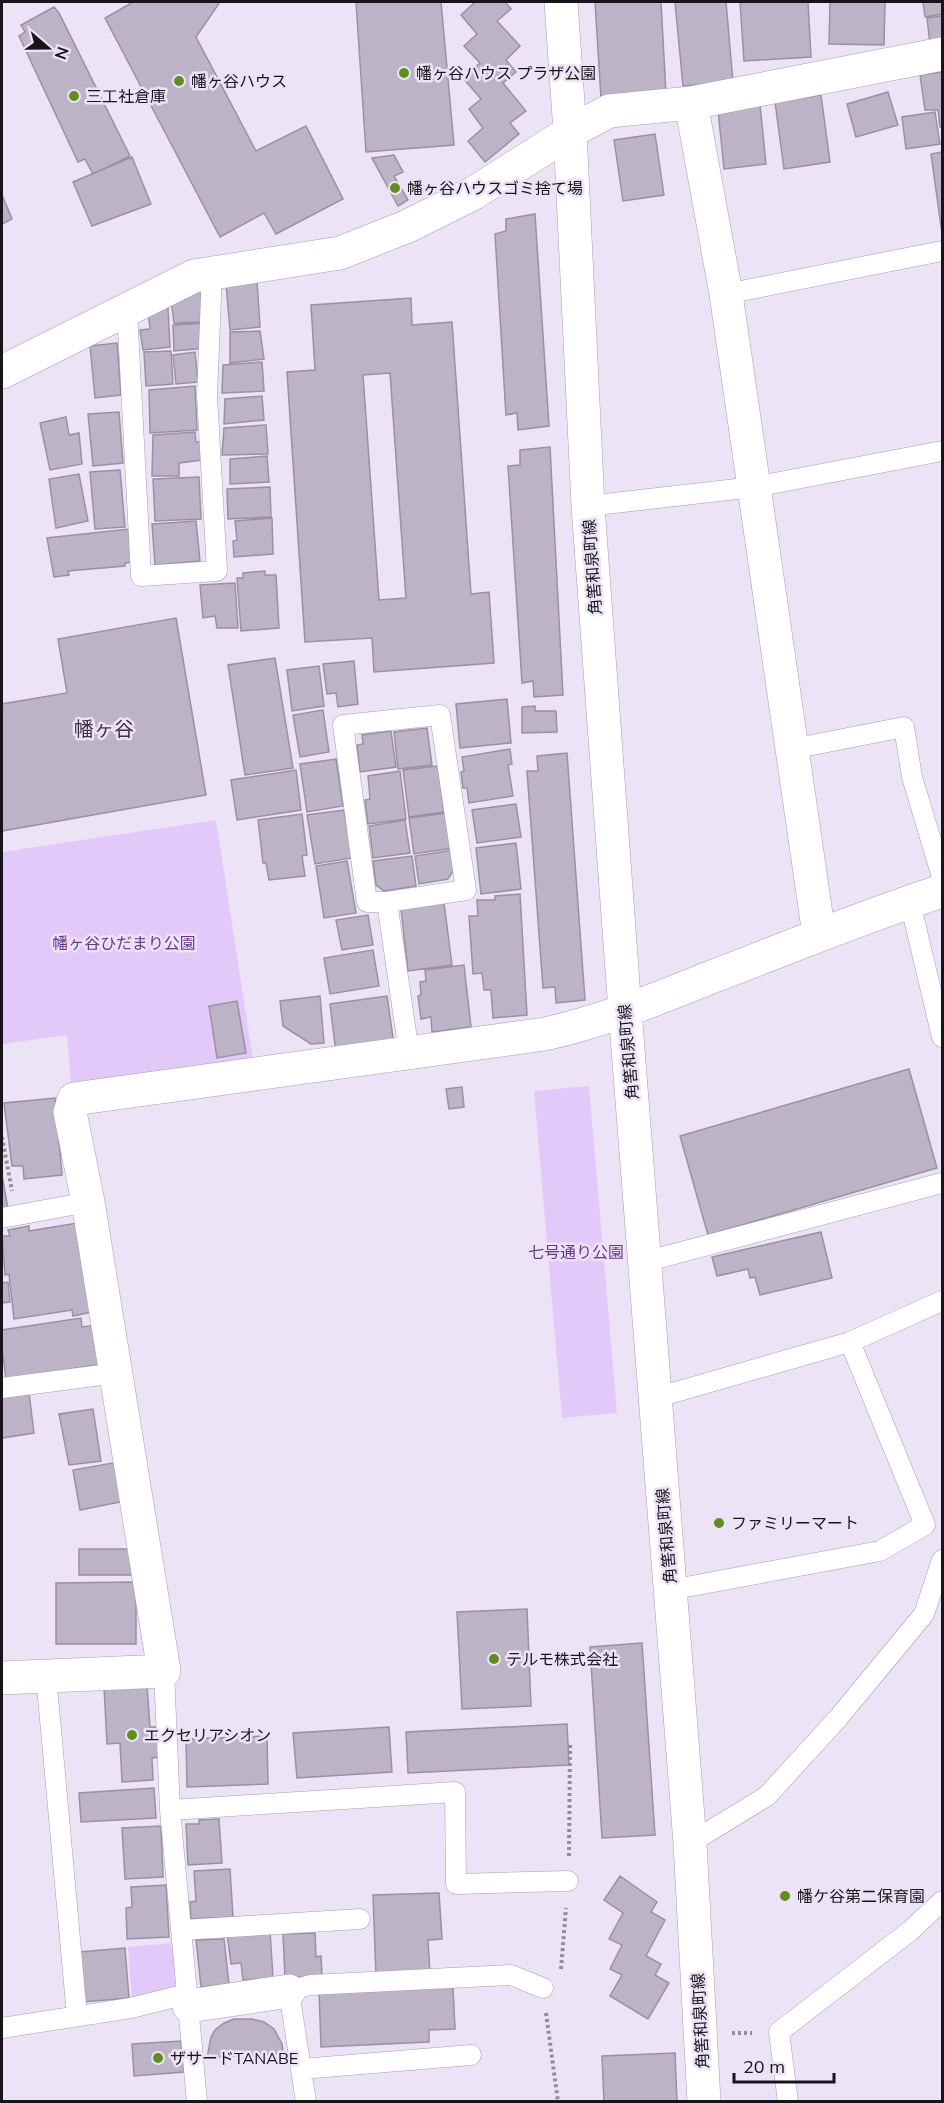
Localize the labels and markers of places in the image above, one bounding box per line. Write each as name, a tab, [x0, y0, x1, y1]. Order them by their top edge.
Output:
place label: 幡ヶ谷ハウス プラザ公園	[416, 63, 596, 83]
marker: 幡ヶ谷ハウス プラザ公園	[397, 66, 411, 80]
place label: 幡ヶ谷ハウス	[191, 71, 287, 91]
marker: 幡ヶ谷ハウス	[172, 74, 186, 88]
place label: 三工社倉庫	[86, 86, 166, 106]
marker: 三工社倉庫	[67, 89, 81, 103]
place label: 幡ヶ谷ハウスゴミ捨て場	[407, 178, 583, 198]
marker: 幡ヶ谷ハウスゴミ捨て場	[388, 181, 402, 195]
place label: ファミリーマート	[731, 1513, 859, 1533]
marker: ファミリーマート	[712, 1516, 726, 1530]
place label: テルモ株式会社	[506, 1649, 618, 1669]
marker: テルモ株式会社	[487, 1652, 501, 1666]
place label: エクセリアシオン	[144, 1725, 271, 1745]
marker: エクセリアシオン	[125, 1728, 139, 1742]
place label: 幡ケ谷第二保育園	[797, 1886, 925, 1906]
marker: 幡ケ谷第二保育園	[778, 1889, 792, 1903]
place label: ザサードTANABE	[170, 2048, 298, 2068]
marker: ザサードTANABE	[151, 2051, 165, 2065]

